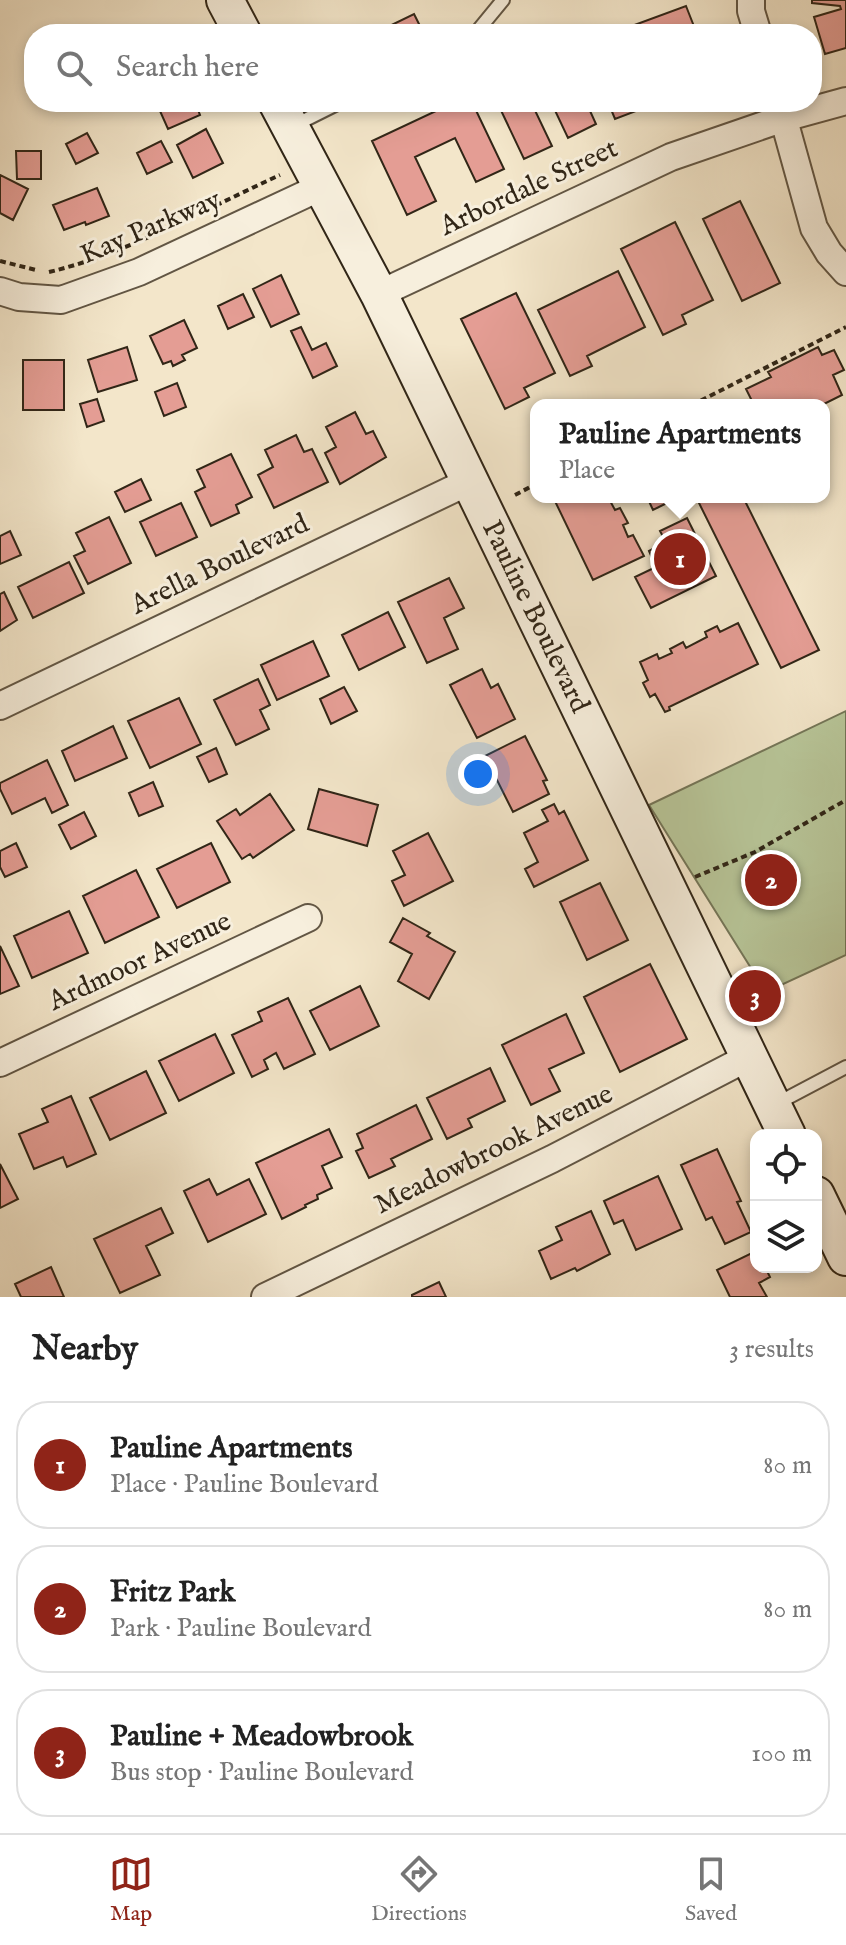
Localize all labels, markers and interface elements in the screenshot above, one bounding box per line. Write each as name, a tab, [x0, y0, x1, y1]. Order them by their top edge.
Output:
search box	[24, 24, 822, 112]
icon: search	[52, 46, 96, 90]
text: Search here	[116, 49, 259, 87]
street label: Arbordale Street	[433, 131, 624, 245]
street label: Kay Parkway	[76, 183, 227, 273]
popup	[530, 399, 830, 503]
text: Pauline Apartments	[559, 416, 801, 454]
text: Place	[559, 454, 615, 487]
street label: Arella Boulevard	[124, 507, 315, 624]
street label: Pauline Boulevard	[473, 515, 597, 719]
pin: 1	[654, 529, 706, 589]
your location	[458, 754, 498, 794]
pin: 2	[745, 850, 797, 910]
street label: Ardmoor Avenue	[42, 904, 237, 1020]
pin: 3	[729, 966, 781, 1026]
street label: Meadowbrook Avenue	[369, 1077, 619, 1223]
map controls	[750, 1129, 822, 1273]
button: locate	[750, 1129, 822, 1201]
button: layers	[750, 1201, 822, 1273]
text: Nearby	[32, 1328, 138, 1371]
text: 3 results	[729, 1333, 814, 1366]
text: Pauline Apartments	[110, 1430, 353, 1468]
text: 1	[55, 1449, 65, 1482]
text: 80 m	[763, 1449, 812, 1482]
text: Place · Pauline Boulevard	[110, 1468, 378, 1501]
text: Fritz Park	[110, 1574, 235, 1612]
text: 2	[54, 1593, 66, 1626]
text: 80 m	[763, 1593, 812, 1626]
text: Park · Pauline Boulevard	[110, 1612, 371, 1645]
text: Pauline + Meadowbrook	[110, 1718, 413, 1756]
text: 3	[55, 1737, 65, 1770]
text: 100 m	[751, 1737, 812, 1770]
text: Bus stop · Pauline Boulevard	[110, 1756, 413, 1789]
tab: Map	[109, 1852, 153, 1928]
tab: Directions	[371, 1852, 467, 1928]
tab: Saved	[685, 1852, 737, 1928]

